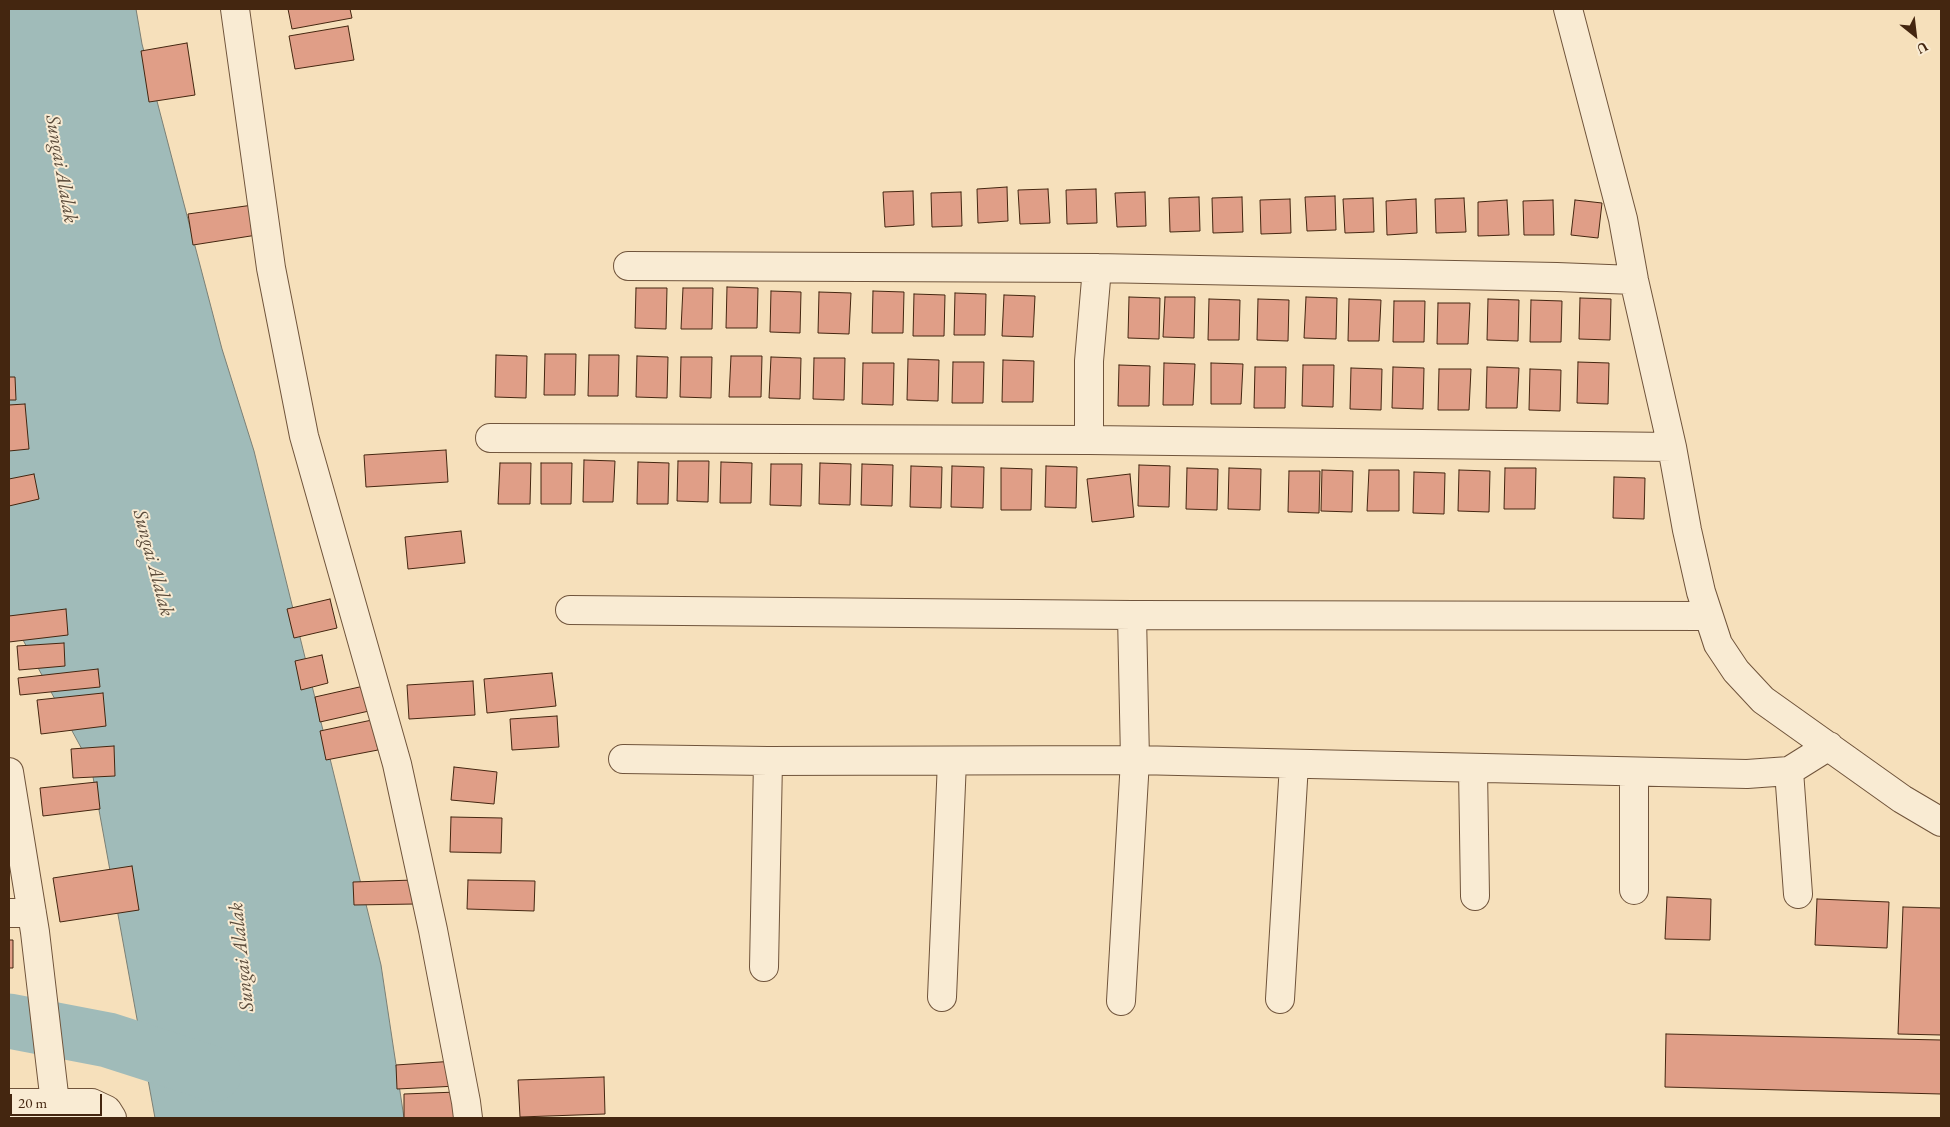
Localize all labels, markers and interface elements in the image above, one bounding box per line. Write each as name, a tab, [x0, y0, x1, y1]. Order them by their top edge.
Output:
north arrow	[1890, 10, 1940, 60]
text: U	[1913, 38, 1931, 59]
water label: Sungai Alalak	[40, 113, 82, 225]
water label: Sungai Alalak	[127, 507, 179, 619]
water label: Sungai Alalak	[224, 901, 260, 1013]
scale bar	[12, 1084, 105, 1116]
text: 20 m	[18, 1093, 47, 1112]

